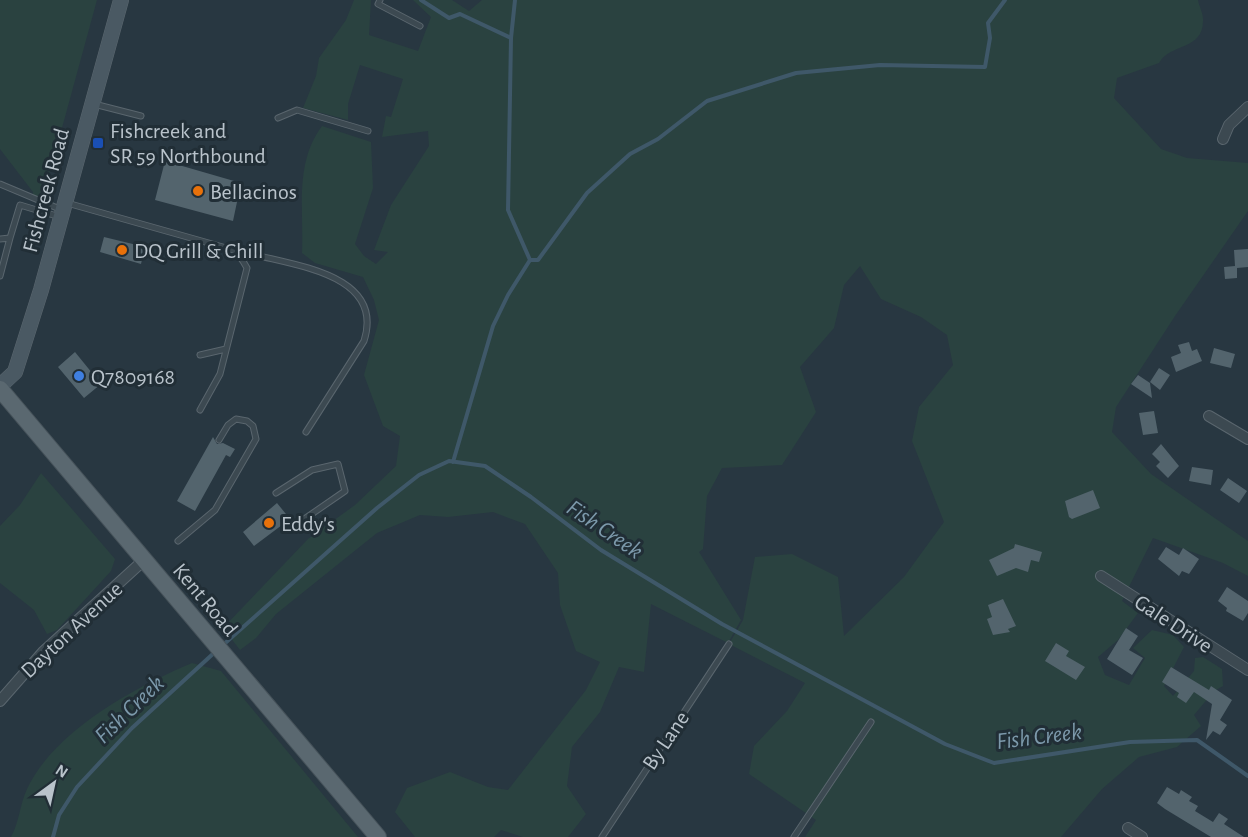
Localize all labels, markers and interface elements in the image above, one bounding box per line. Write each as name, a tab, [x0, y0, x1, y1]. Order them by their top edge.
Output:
place label: Fishcreek and SR 59 Northbound	[110, 120, 266, 167]
street label: Fishcreek Road	[19, 126, 73, 255]
marker: Fishcreek and SR 59 Northbound	[91, 136, 105, 150]
place label: Bellacinos	[210, 181, 297, 203]
marker: Bellacinos	[191, 184, 205, 198]
place label: DQ Grill & Chill	[134, 240, 264, 262]
marker: DQ Grill & Chill	[115, 243, 129, 257]
place label: Q7809168	[91, 366, 175, 388]
marker: Q7809168	[72, 369, 86, 383]
water label: Fish Creek	[562, 496, 647, 564]
place label: Eddy's	[281, 513, 335, 535]
marker: Eddy's	[262, 516, 276, 530]
street label: Kent Road	[169, 559, 242, 640]
street label: Dayton Avenue	[17, 577, 127, 682]
street label: Gale Drive	[1131, 591, 1216, 657]
water label: Fish Creek	[90, 671, 169, 748]
street label: By Lane	[638, 707, 693, 774]
water label: Fish Creek	[995, 720, 1083, 754]
north arrow	[24, 753, 84, 813]
text: N	[53, 762, 71, 781]

